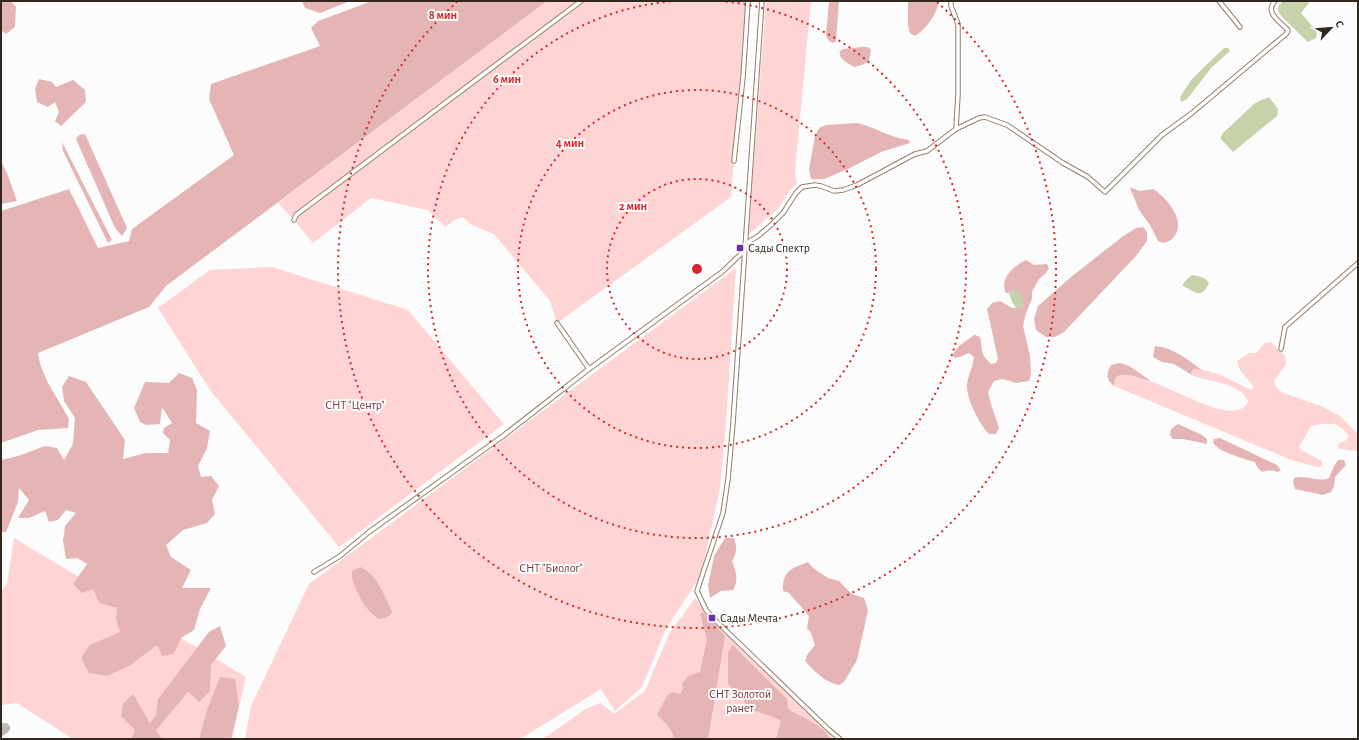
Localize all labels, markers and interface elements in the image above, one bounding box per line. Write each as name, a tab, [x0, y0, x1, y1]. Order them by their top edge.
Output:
north arrow	[1311, 8, 1351, 48]
text: 8 мин	[429, 9, 457, 21]
text: С	[1333, 19, 1346, 29]
text: 6 мин	[493, 73, 521, 85]
text: 4 мин	[556, 137, 584, 149]
text: 2 мин	[619, 200, 647, 212]
place label: Сады Спектр	[748, 242, 810, 254]
marker: Сады Спектр	[735, 243, 745, 253]
centre of rings	[690, 262, 704, 276]
park label: СНТ "Центр"	[325, 399, 385, 411]
park label: СНТ "Биолог"	[519, 562, 583, 574]
place label: Сады Мечта	[720, 612, 778, 624]
marker: Сады Мечта	[707, 613, 717, 623]
park label: СНТ Золотой ранет	[709, 688, 771, 714]

